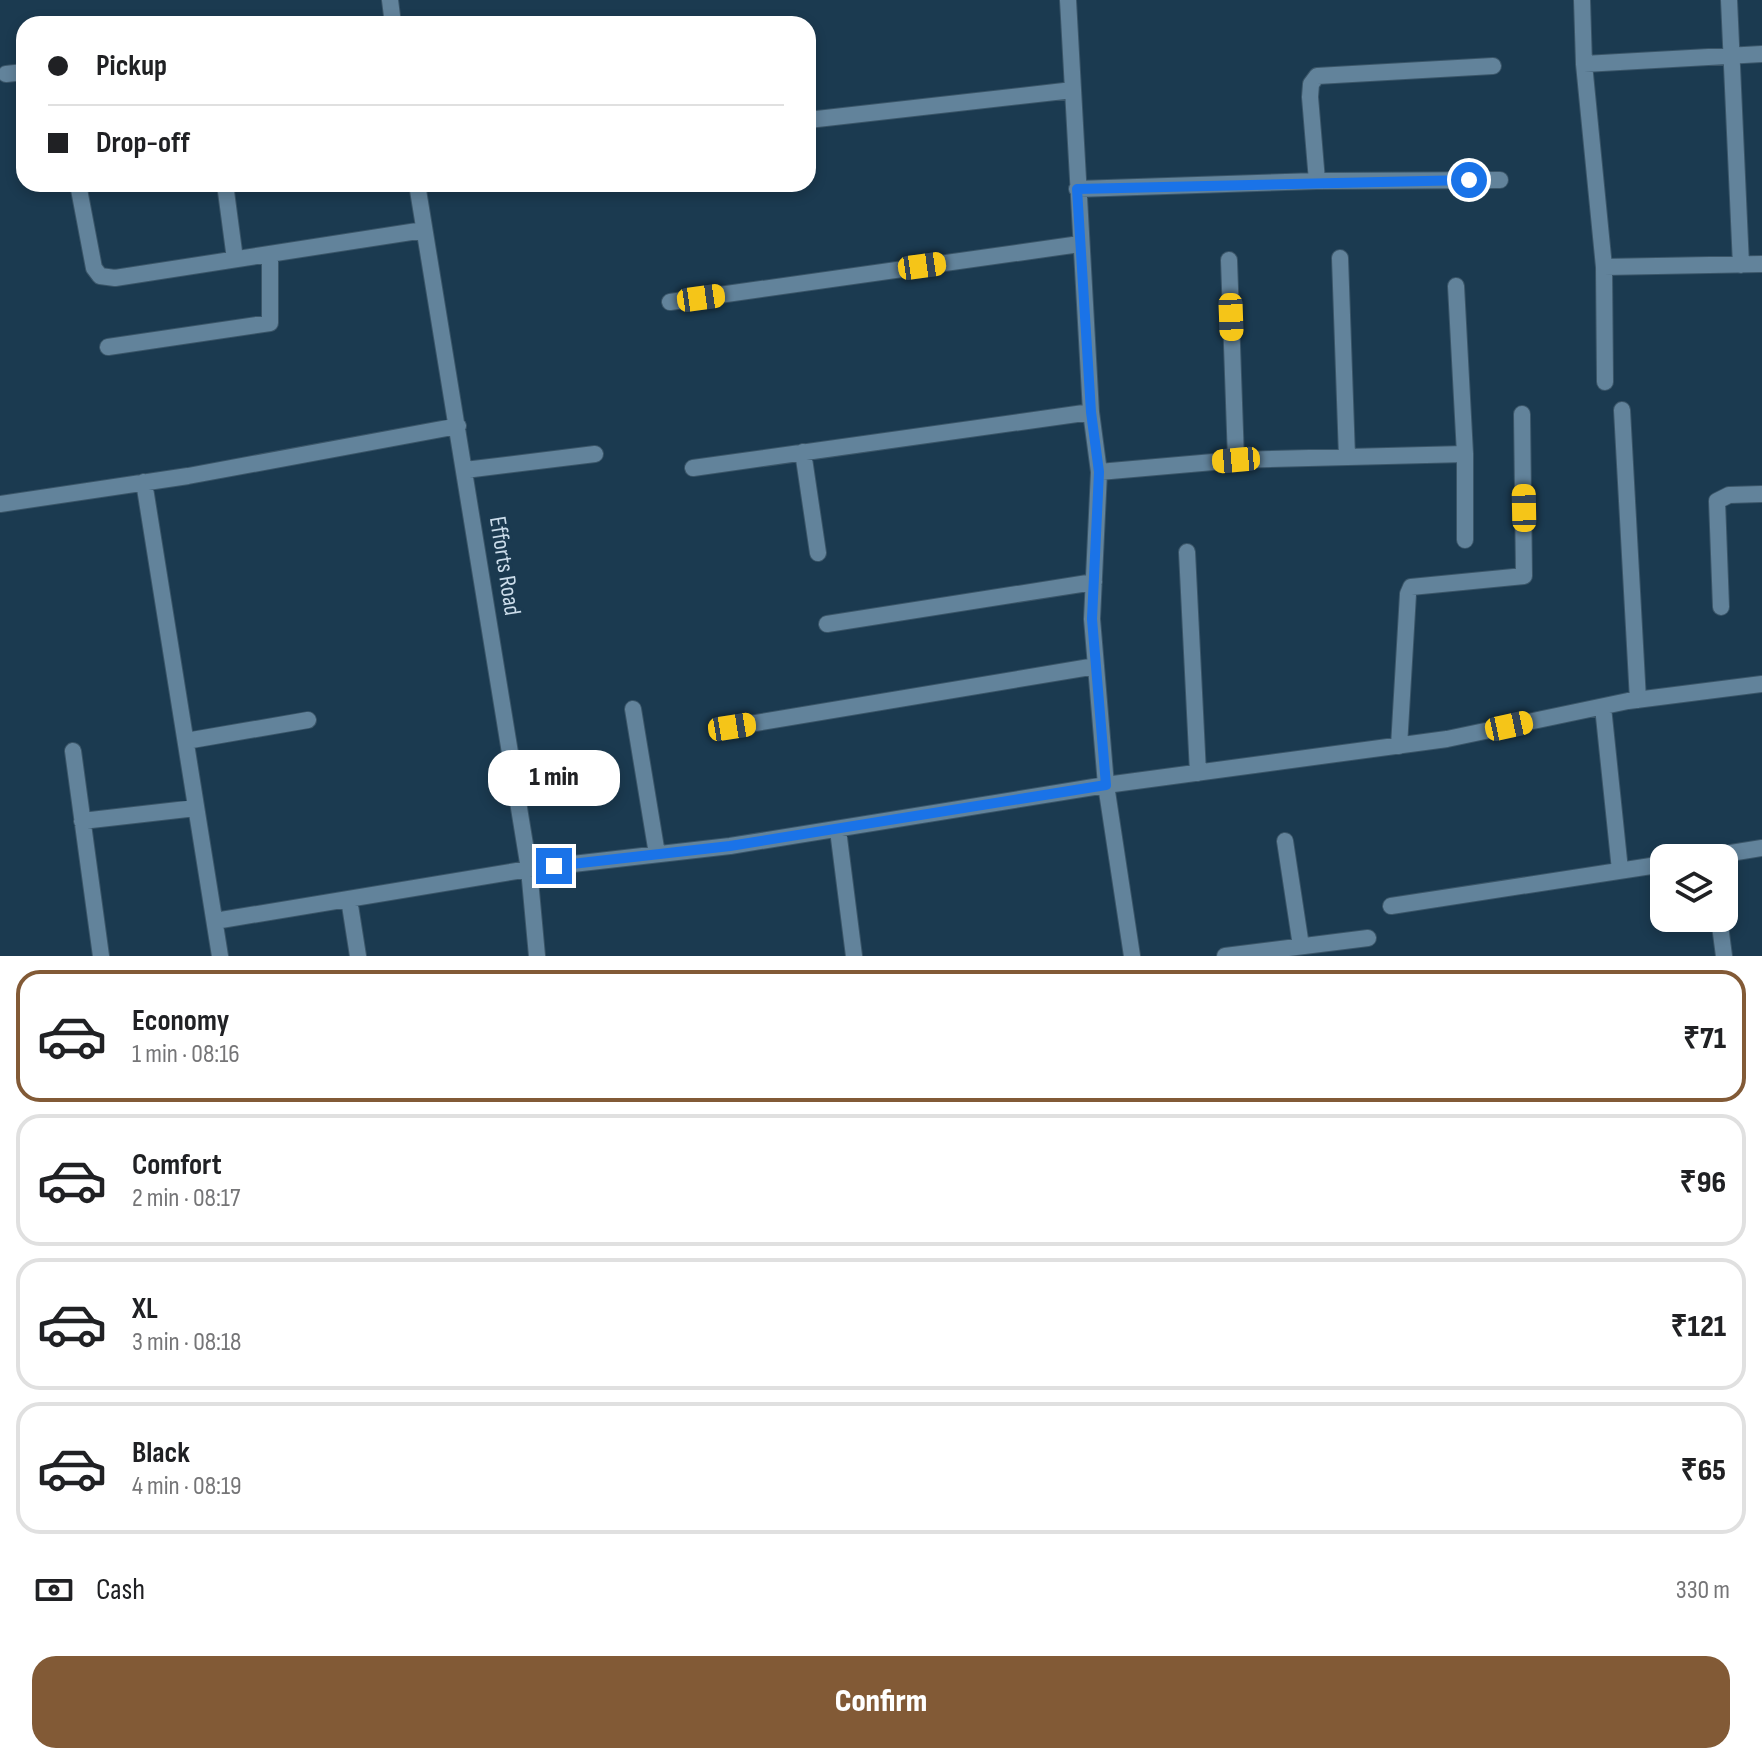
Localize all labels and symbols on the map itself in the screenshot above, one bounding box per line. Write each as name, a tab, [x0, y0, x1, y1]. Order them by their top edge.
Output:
route start	[1451, 162, 1487, 198]
car	[897, 251, 947, 281]
car	[676, 283, 726, 313]
car	[1218, 293, 1244, 341]
car	[1211, 446, 1261, 474]
car	[1512, 484, 1536, 532]
street label: Efforts Road	[483, 514, 527, 618]
car	[1483, 709, 1535, 743]
car	[706, 711, 758, 743]
callout: 1 min	[488, 750, 620, 806]
route end	[536, 848, 572, 884]

